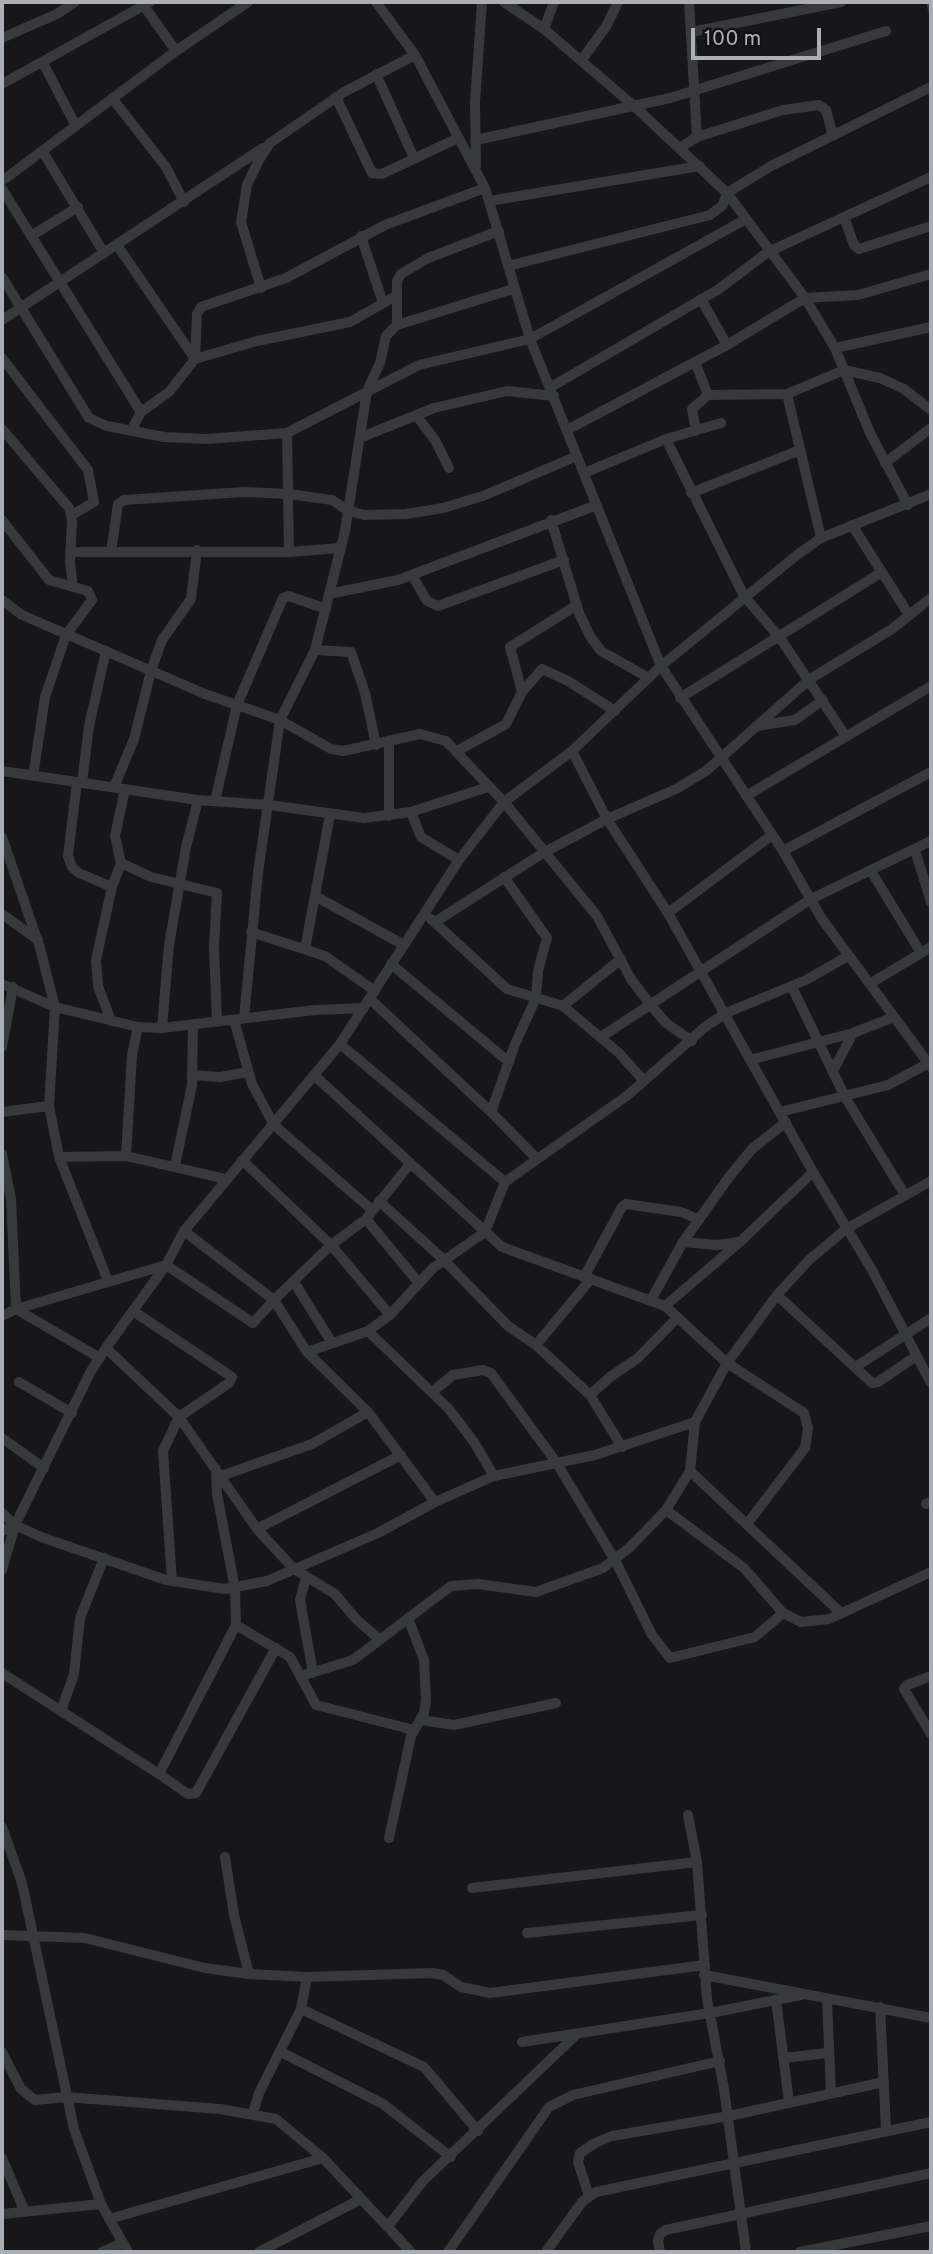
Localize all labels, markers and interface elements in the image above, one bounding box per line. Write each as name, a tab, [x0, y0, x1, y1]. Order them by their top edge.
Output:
scale bar	[695, 14, 824, 58]
text: 100 m	[704, 26, 761, 53]

